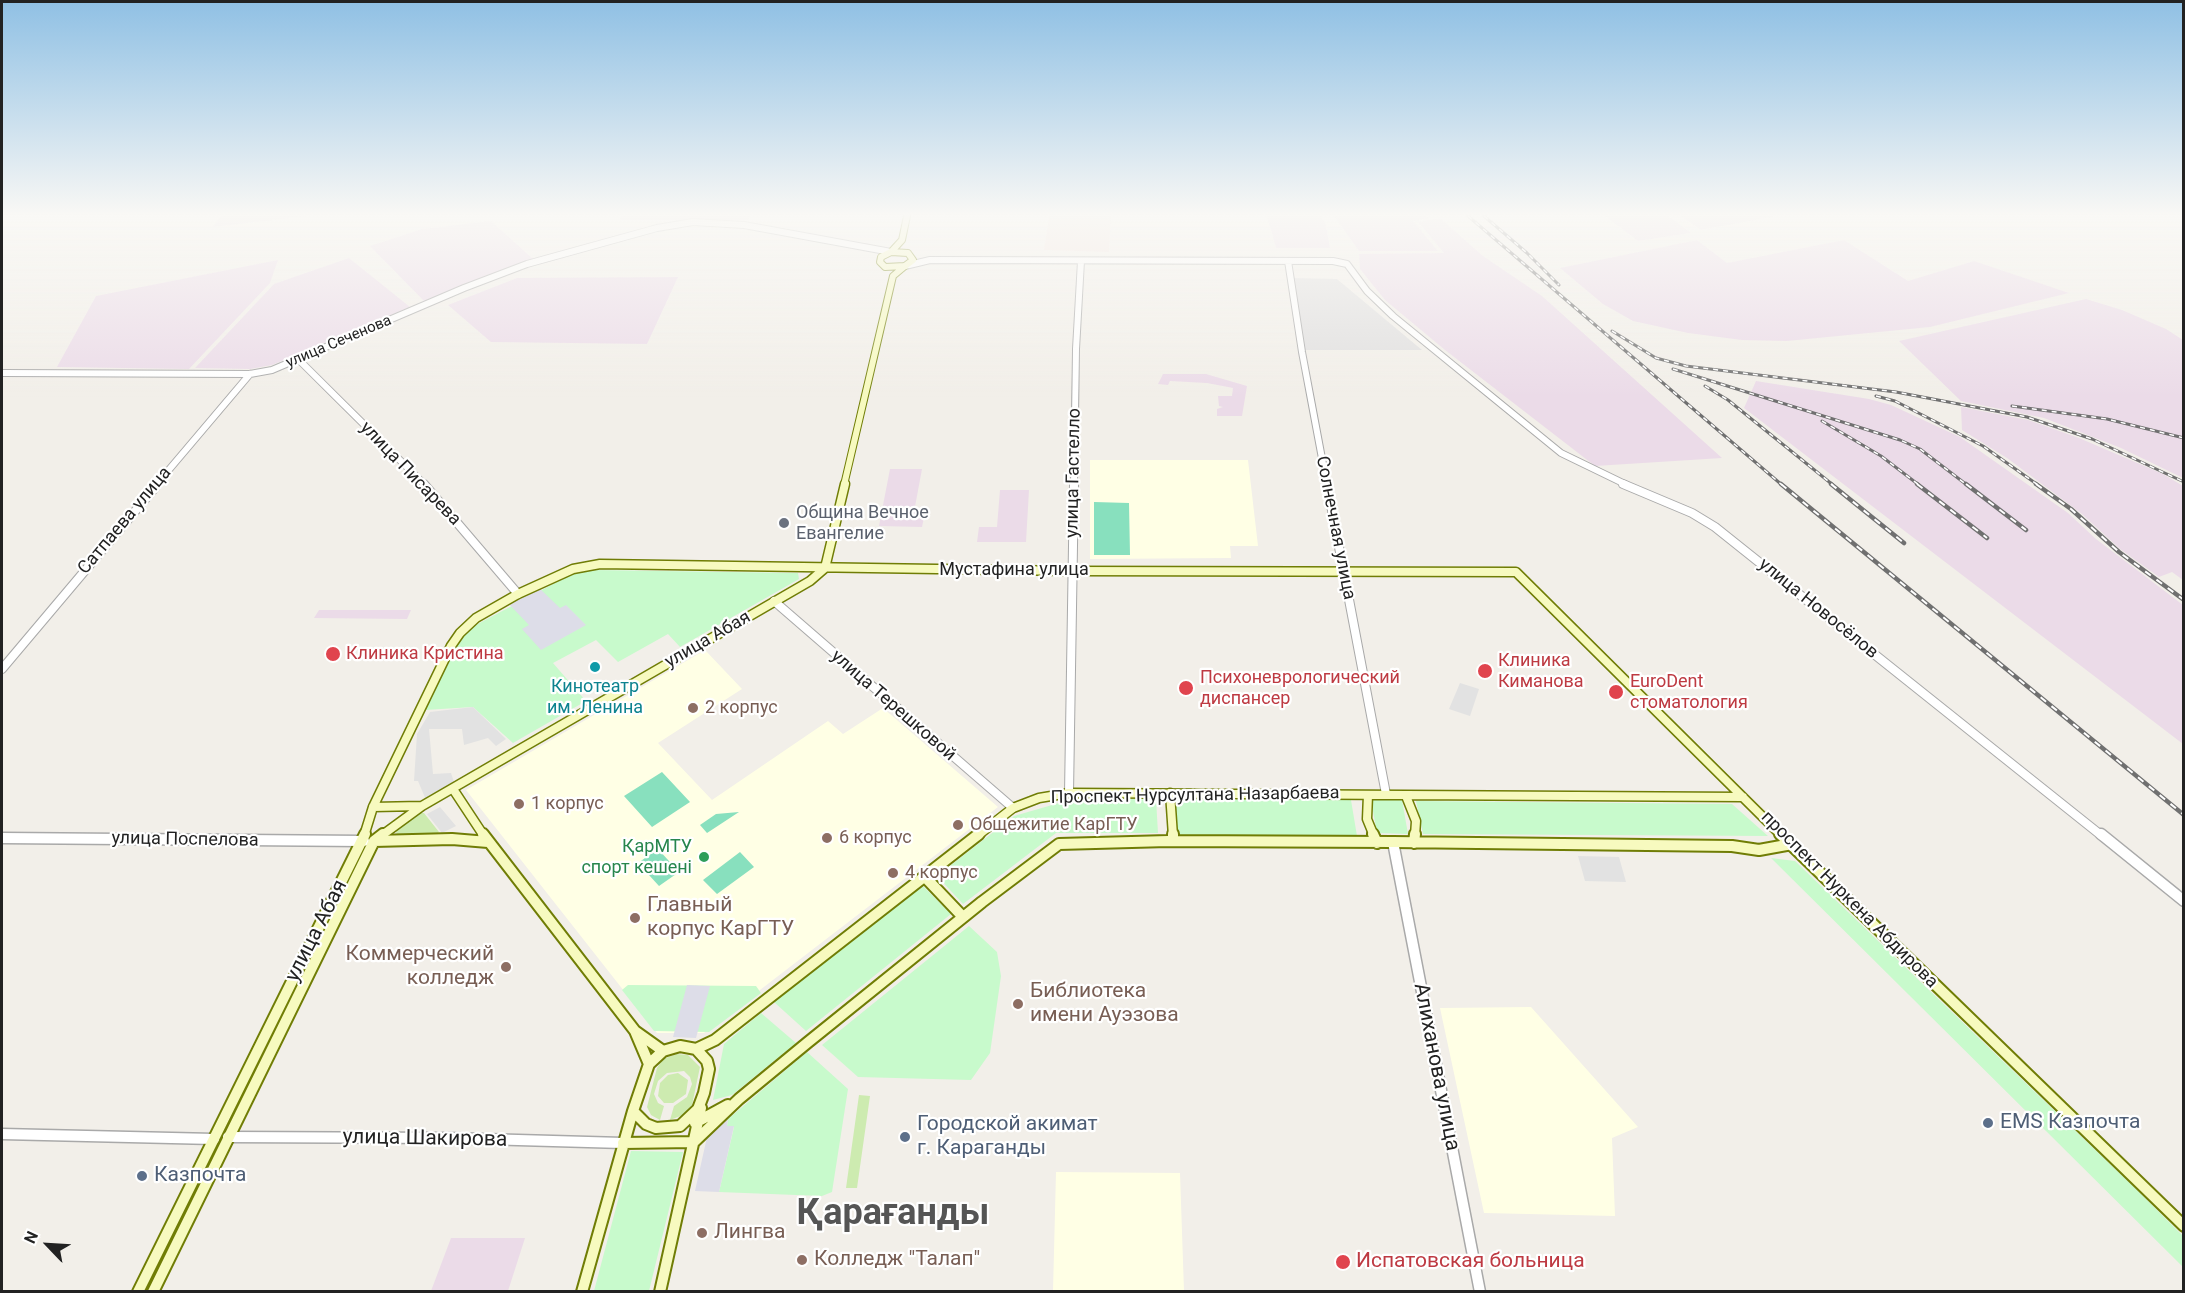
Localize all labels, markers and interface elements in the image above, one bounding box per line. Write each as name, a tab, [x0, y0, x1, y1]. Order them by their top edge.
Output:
street label: улица Сеченова	[284, 312, 394, 372]
street label: улица Гастелло	[1062, 408, 1086, 538]
street label: улица Писарева	[355, 418, 465, 530]
street label: Солнечная улица	[1310, 454, 1360, 602]
street label: Сатпаева улица	[74, 463, 176, 579]
place label: Община Вечное Евангелие	[796, 502, 929, 544]
marker: Община Вечное Евангелие	[777, 516, 791, 530]
street label: улица Новосёлов	[1754, 554, 1882, 664]
street label: Мустафина улица	[939, 559, 1089, 581]
street label: улица Абая	[661, 607, 755, 673]
place label: Клиника Кристина	[346, 643, 504, 665]
marker: Клиника Кристина	[324, 645, 342, 663]
street label: улица Терешковой	[826, 646, 960, 766]
place label: Клиника Киманова	[1498, 650, 1584, 692]
marker: Кинотеатр им. Ленина	[588, 660, 602, 674]
marker: Клиника Киманова	[1476, 662, 1494, 680]
place label: Психоневрологический диспансер	[1200, 667, 1400, 710]
place label: EuroDent стоматология	[1630, 671, 1748, 714]
place label: Кинотеатр им. Ленина	[547, 676, 643, 718]
marker: Психоневрологический диспансер	[1177, 679, 1195, 697]
marker: EuroDent стоматология	[1607, 683, 1625, 701]
place label: 2 корпус	[705, 697, 778, 719]
marker: 2 корпус	[686, 701, 700, 715]
street label: Проспект Нурсултана Назарбаева	[1050, 783, 1340, 809]
place label: 1 корпус	[531, 793, 604, 815]
marker: 1 корпус	[512, 797, 526, 811]
street label: проспект Нуркена Абдирова	[1756, 807, 1942, 993]
place label: Общежитие КарГТУ	[970, 814, 1138, 836]
marker: Общежитие КарГТУ	[951, 818, 965, 832]
place label: 6 корпус	[839, 827, 912, 849]
street label: улица Поспелова	[111, 828, 259, 852]
marker: 6 корпус	[820, 831, 834, 845]
place label: ҚарМТУ спорт кешені	[581, 836, 692, 878]
marker: ҚарМТУ спорт кешені	[697, 850, 711, 864]
place label: 4 корпус	[905, 862, 978, 884]
marker: 4 корпус	[886, 866, 900, 880]
street label: улица Абая	[281, 876, 353, 986]
place label: Главный корпус КарГТУ	[647, 893, 794, 943]
marker: Главный корпус КарГТУ	[628, 911, 642, 925]
place label: Коммерческий колледж	[346, 942, 494, 992]
marker: Коммерческий колледж	[499, 960, 513, 974]
place label: Библиотека имени Ауэзова	[1030, 979, 1179, 1029]
street label: Алиханова улица	[1407, 981, 1465, 1153]
marker: Библиотека имени Ауэзова	[1011, 997, 1025, 1011]
place label: EMS Казпочта	[2000, 1110, 2140, 1136]
place label: Городской акимат г. Караганды	[917, 1112, 1098, 1162]
marker: EMS Казпочта	[1981, 1116, 1995, 1130]
street label: улица Шакирова	[342, 1125, 508, 1153]
marker: Городской акимат г. Караганды	[898, 1130, 912, 1144]
place label: Казпочта	[154, 1163, 246, 1189]
marker: Казпочта	[135, 1169, 149, 1183]
district label: Қарағанды	[797, 1193, 989, 1237]
north arrow	[18, 1215, 78, 1275]
place label: Лингва	[714, 1220, 785, 1246]
marker: Лингва	[695, 1226, 709, 1240]
text: N	[20, 1228, 42, 1246]
place label: Колледж "Талап"	[814, 1247, 980, 1273]
place label: Испатовская больница	[1356, 1249, 1585, 1275]
marker: Колледж "Талап"	[795, 1253, 809, 1267]
marker: Испатовская больница	[1334, 1253, 1352, 1271]

